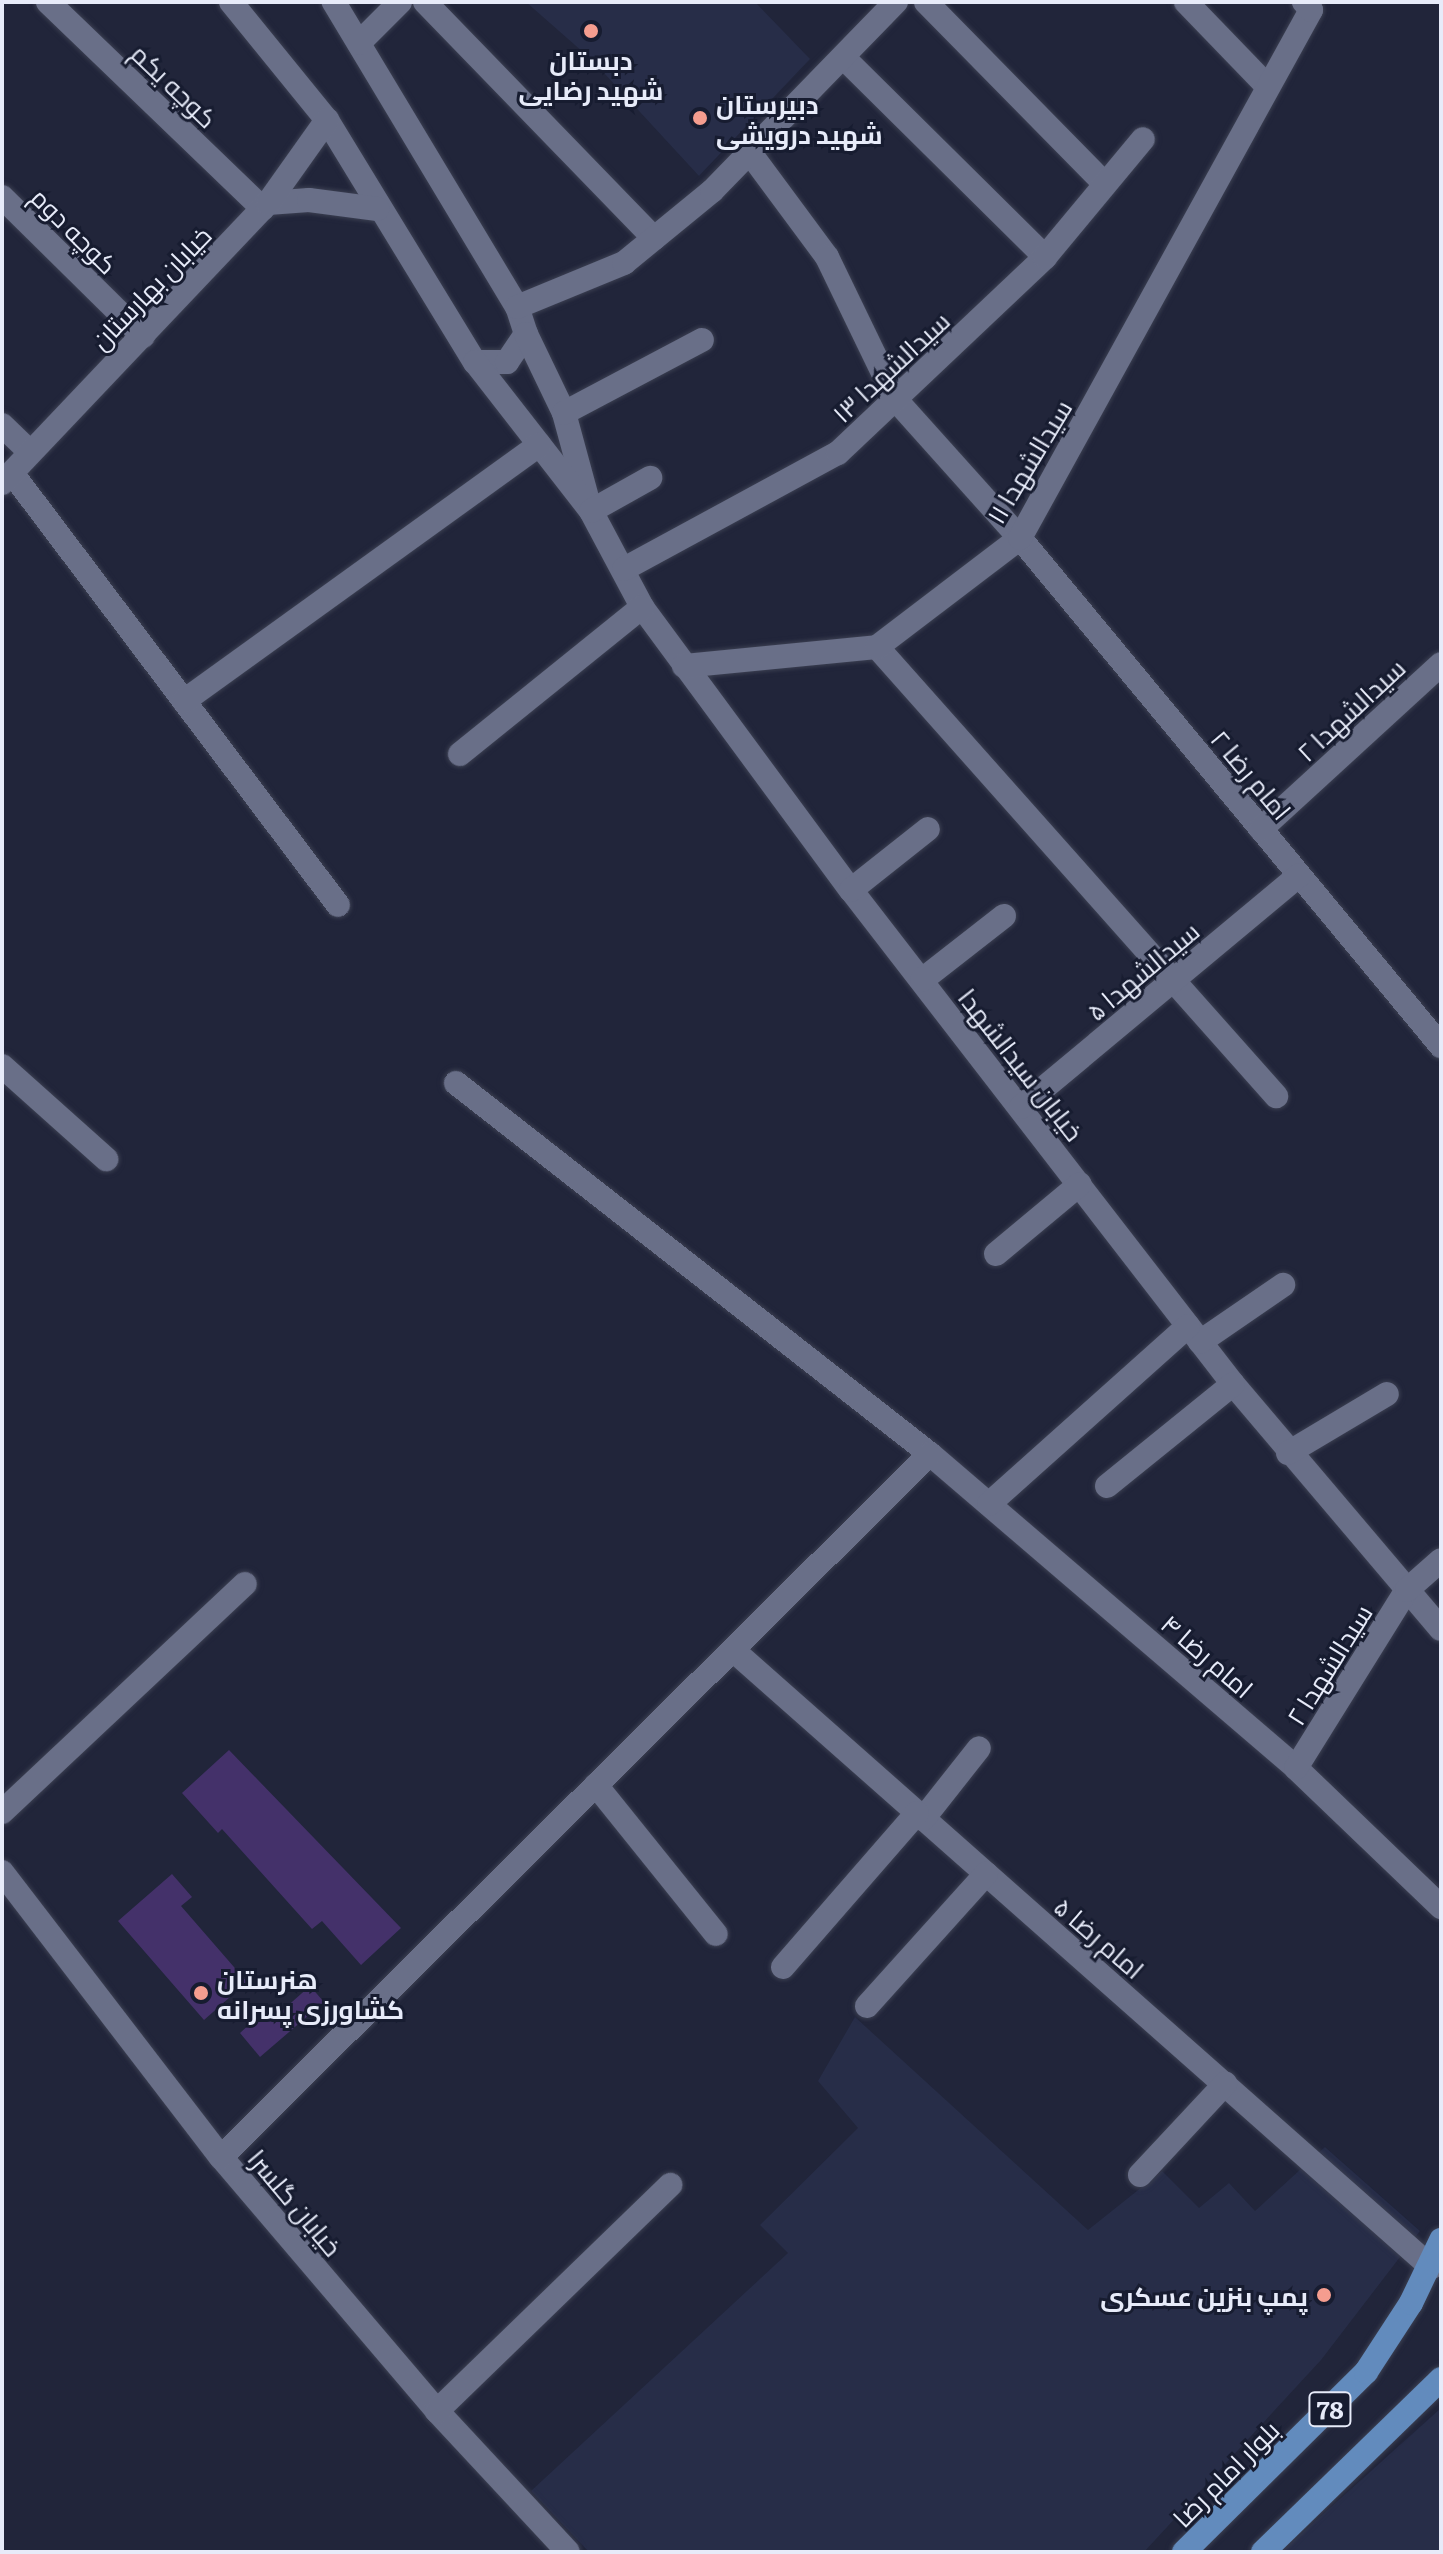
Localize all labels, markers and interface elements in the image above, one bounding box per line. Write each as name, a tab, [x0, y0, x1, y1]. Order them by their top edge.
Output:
marker: دبستان شهید رضایی	[582, 22, 600, 40]
street label: کوچه یکم	[126, 37, 224, 133]
place label: دبستان شهید رضایی	[519, 43, 663, 104]
place label: دبیرستان شهید درویشی	[716, 87, 883, 148]
marker: دبیرستان شهید درویشی	[691, 109, 709, 127]
street label: کوچه دوم	[25, 180, 125, 280]
street label: خیابان بهارستان	[83, 219, 217, 355]
street label: سیدالشهدا ۱۳	[825, 304, 955, 428]
street label: سیدالشهدا ۱۱	[979, 393, 1077, 529]
street label: سیدالشهدا ۲	[1289, 651, 1411, 767]
street label: امام رضا ۲	[1205, 723, 1299, 825]
street label: سیدالشهدا ۵	[1079, 914, 1205, 1026]
street label: خیابان سیدالشهدا	[953, 982, 1091, 1146]
street label: سیدالشهدا ۲	[1279, 1598, 1377, 1730]
street label: امام رضا ۴	[1156, 1607, 1260, 1703]
street label: امام رضا ۵	[1049, 1890, 1151, 1984]
place label: هنرستان کشاورزی پسرانه	[217, 1962, 404, 2024]
marker: هنرستان کشاورزی پسرانه	[192, 1984, 210, 2002]
street label: خیابان گلسرا	[243, 2143, 349, 2261]
place label: پمپ بنزین عسکری	[1100, 2279, 1308, 2311]
marker: پمپ بنزین عسکری	[1315, 2286, 1333, 2304]
road number: 78	[1308, 2389, 1352, 2429]
street label: بلوار امام رضا	[1165, 2413, 1285, 2533]

